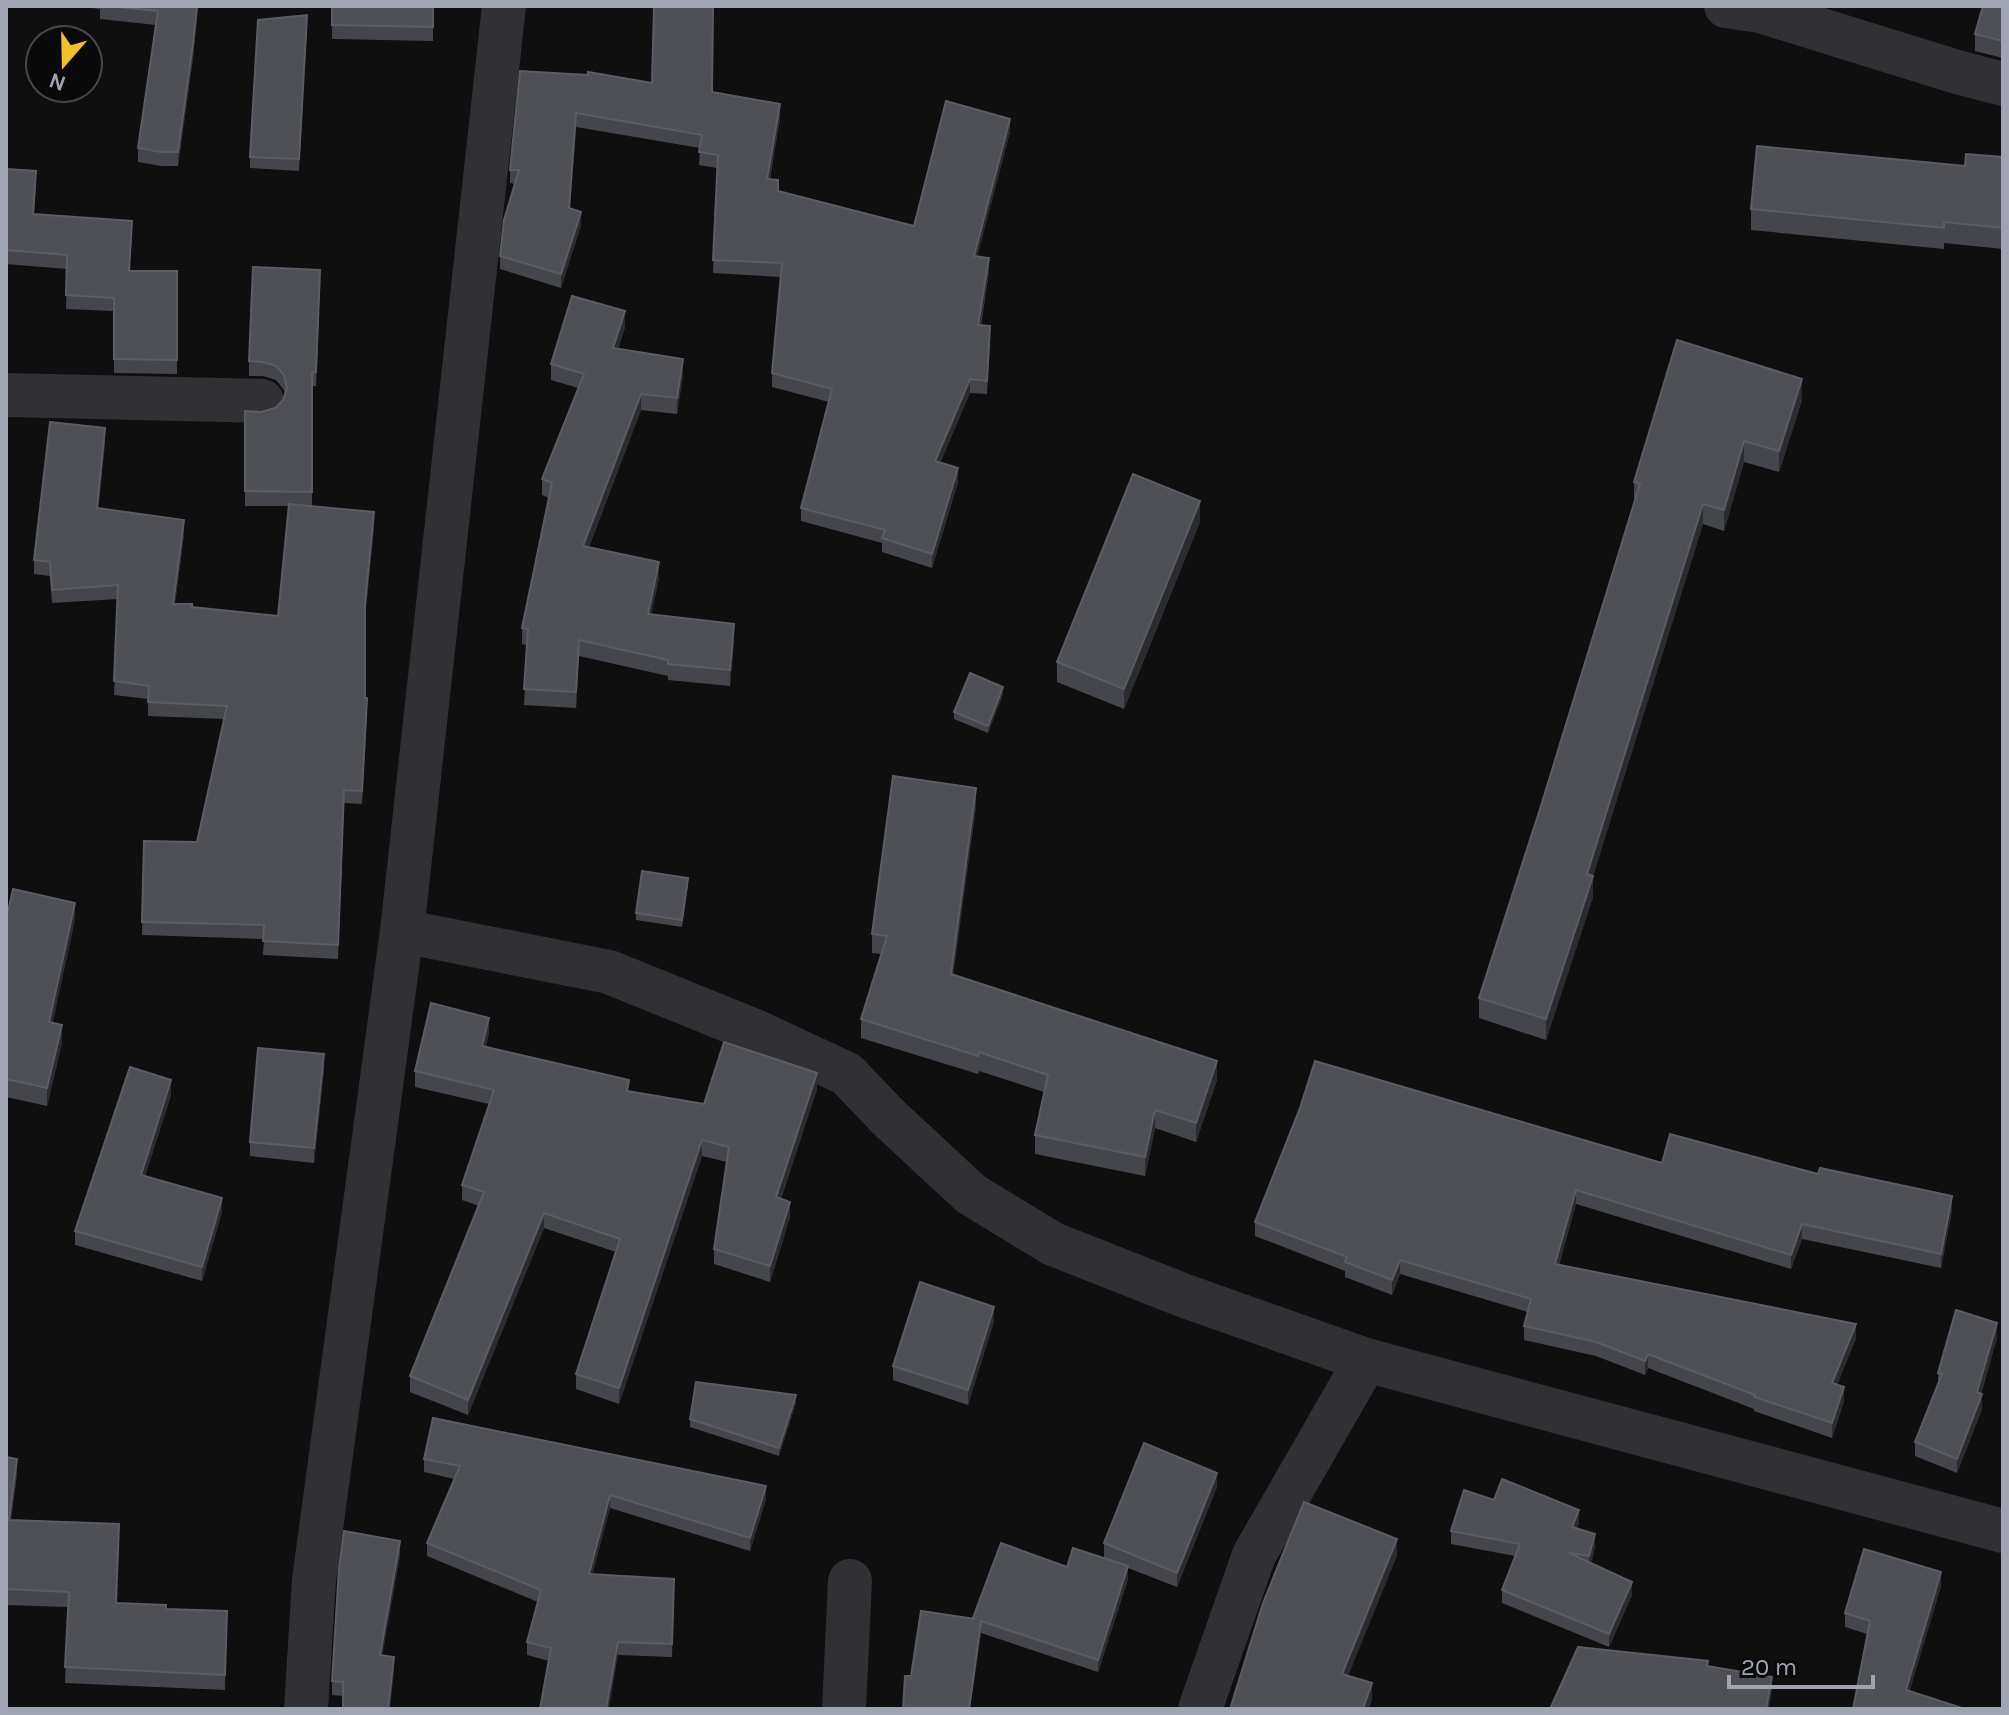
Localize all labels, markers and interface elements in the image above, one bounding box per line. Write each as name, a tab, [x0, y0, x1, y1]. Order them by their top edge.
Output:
north arrow	[24, 24, 104, 104]
text: N	[46, 67, 69, 97]
scale bar	[1729, 1639, 1873, 1689]
text: 20 m	[1741, 1653, 1797, 1681]

